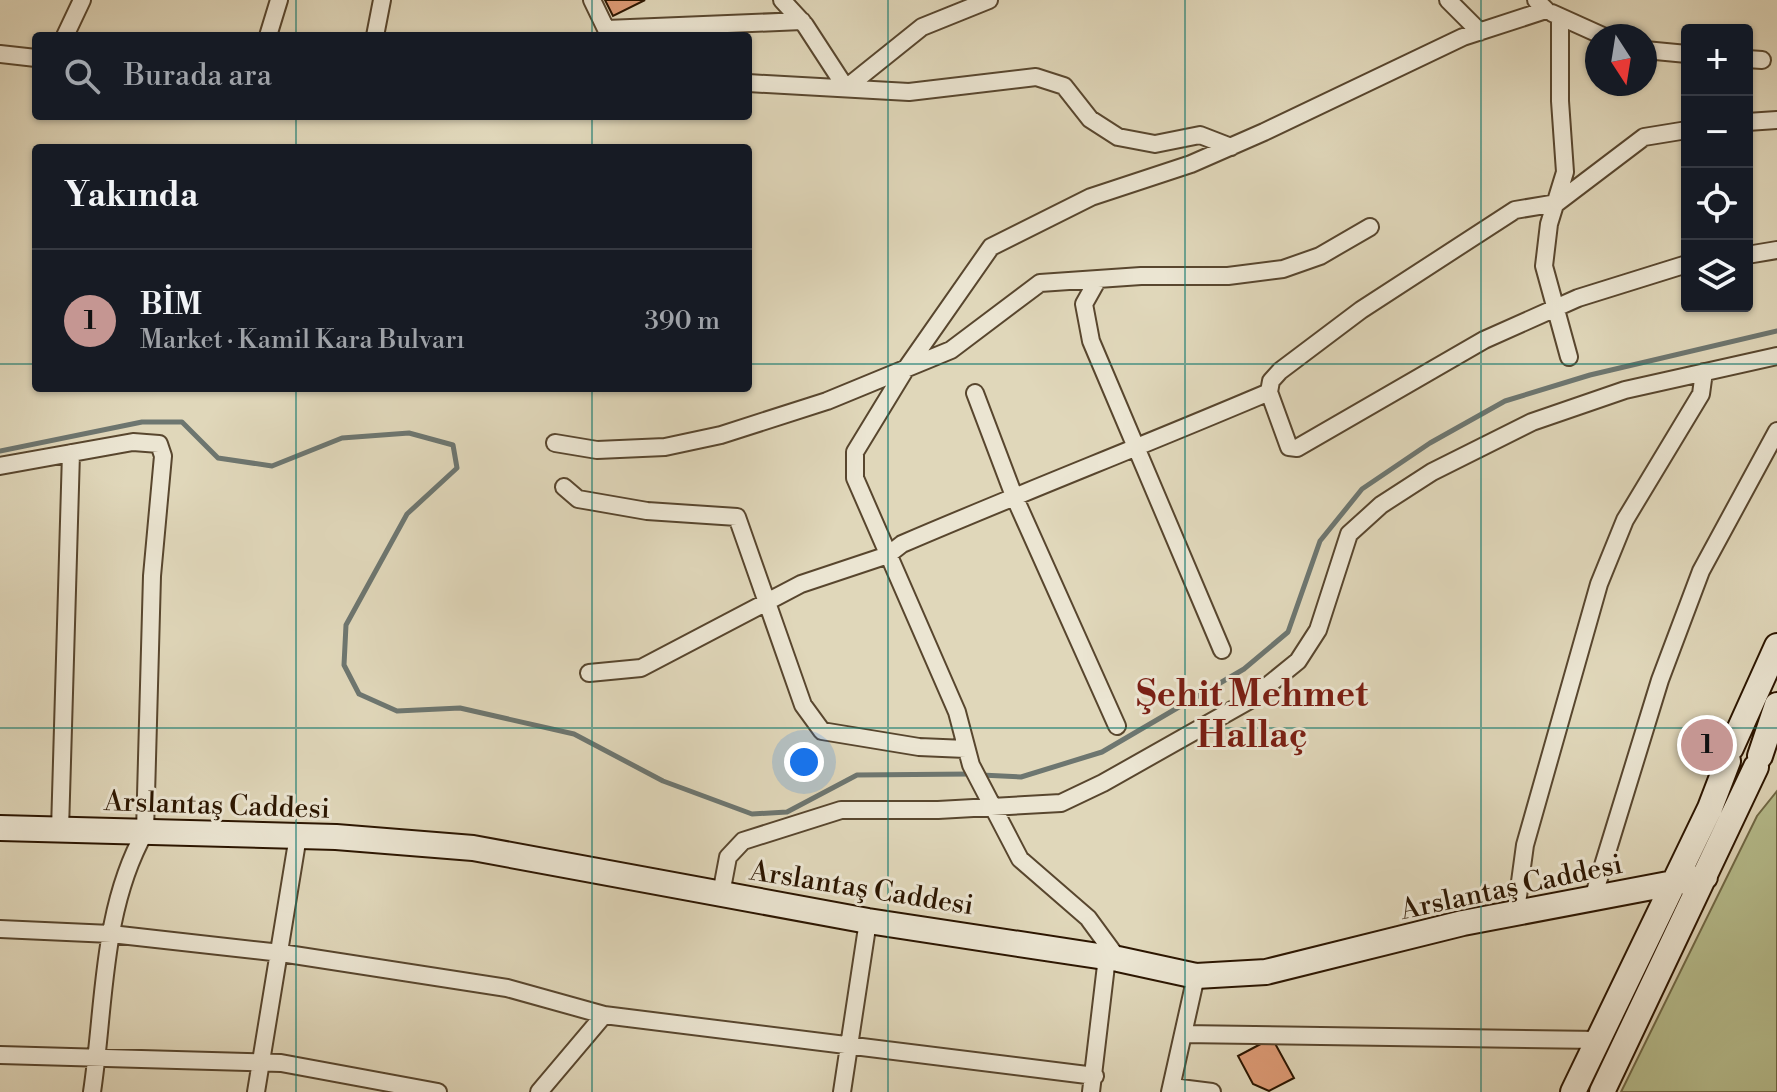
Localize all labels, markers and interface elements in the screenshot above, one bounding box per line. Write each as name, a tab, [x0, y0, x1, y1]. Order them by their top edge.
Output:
north arrow	[1585, 24, 1657, 96]
map controls	[1681, 24, 1753, 312]
button: +	[1681, 24, 1753, 96]
search box	[32, 32, 752, 120]
icon: search	[60, 54, 104, 98]
text: Burada ara	[124, 57, 272, 95]
button: −	[1681, 96, 1753, 168]
button: locate	[1681, 168, 1753, 240]
text: Yakında	[64, 175, 198, 217]
button: layers	[1681, 240, 1753, 312]
text: BİM	[140, 286, 202, 324]
text: 1	[84, 305, 96, 337]
text: 390 m	[645, 305, 720, 337]
text: Market · Kamil Kara Bulvarı	[140, 324, 465, 356]
district label: Şehit Mehmet Hallaç	[1136, 673, 1368, 759]
pin: 1	[1681, 715, 1733, 775]
your location	[784, 742, 824, 782]
street label: Arslantaş Caddesi	[102, 784, 331, 827]
street label: Arslantaş Caddesi	[1396, 847, 1626, 928]
street label: Arslantaş Caddesi	[746, 853, 976, 923]

